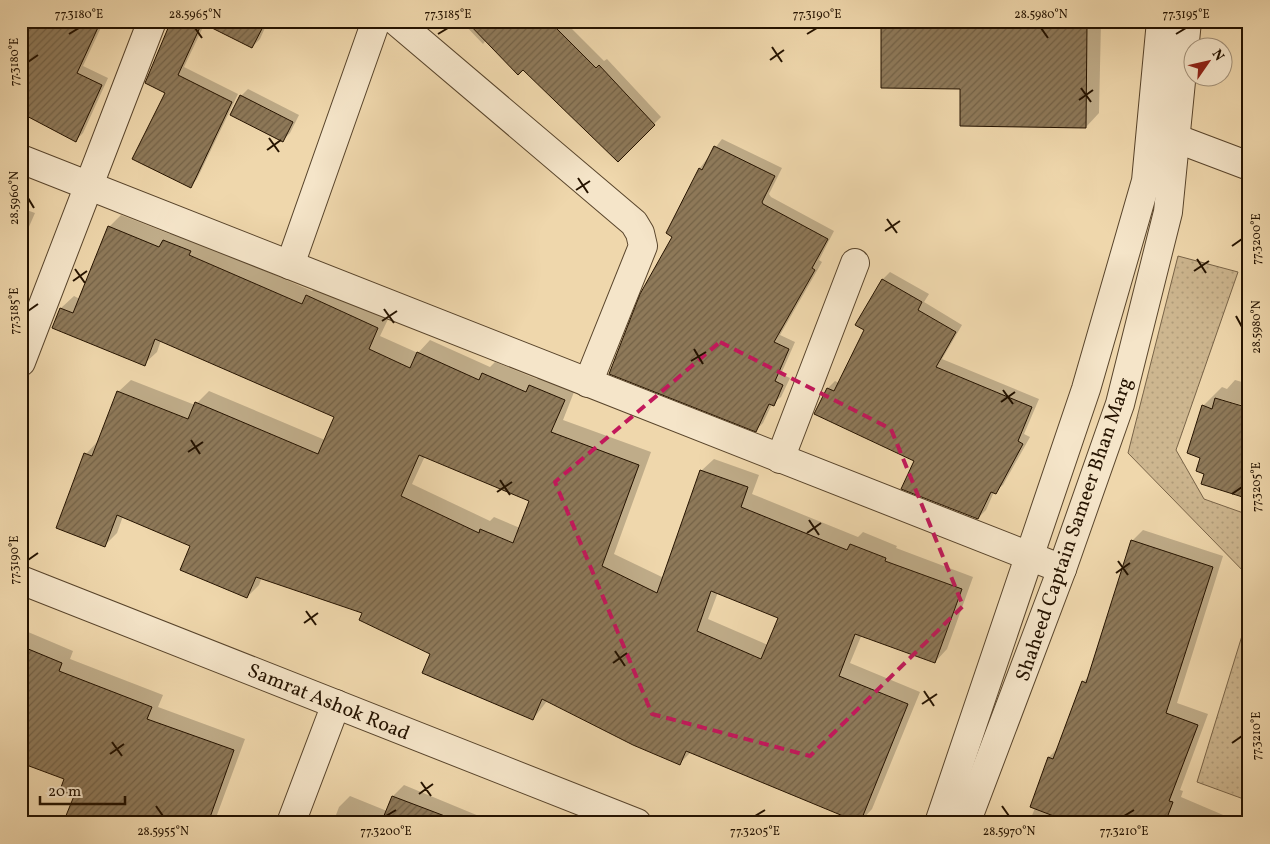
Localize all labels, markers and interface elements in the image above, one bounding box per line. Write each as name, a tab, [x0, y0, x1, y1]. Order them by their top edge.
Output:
text: 77.3180°E	[55, 7, 103, 23]
text: 28.5965°N	[169, 7, 221, 23]
text: 77.3185°E	[424, 7, 472, 23]
text: 77.3190°E	[793, 7, 841, 23]
text: 28.5980°N	[1014, 7, 1068, 23]
text: 77.3195°E	[1162, 7, 1210, 23]
text: 77.3180°E	[7, 38, 23, 86]
north arrow	[1182, 38, 1232, 88]
text: N	[1207, 46, 1228, 65]
text: 28.5960°N	[7, 171, 23, 225]
text: 77.3200°E	[1249, 213, 1265, 265]
text: 77.3185°E	[7, 287, 23, 335]
text: 28.5980°N	[1249, 300, 1265, 354]
street label: Shaheed Captain Sameer Bhan Marg	[1010, 374, 1140, 685]
text: 77.3205°E	[1249, 462, 1265, 512]
text: 77.3190°E	[7, 536, 23, 584]
street label: Samrat Ashok Road	[243, 658, 414, 748]
text: 77.3210°E	[1249, 712, 1265, 760]
scale bar	[40, 774, 125, 806]
text: 20 m	[48, 782, 81, 803]
text: 28.5955°N	[137, 824, 189, 840]
text: 77.3200°E	[360, 824, 412, 840]
text: 77.3205°E	[730, 824, 780, 840]
text: 28.5970°N	[983, 824, 1035, 840]
text: 77.3210°E	[1100, 824, 1148, 840]

